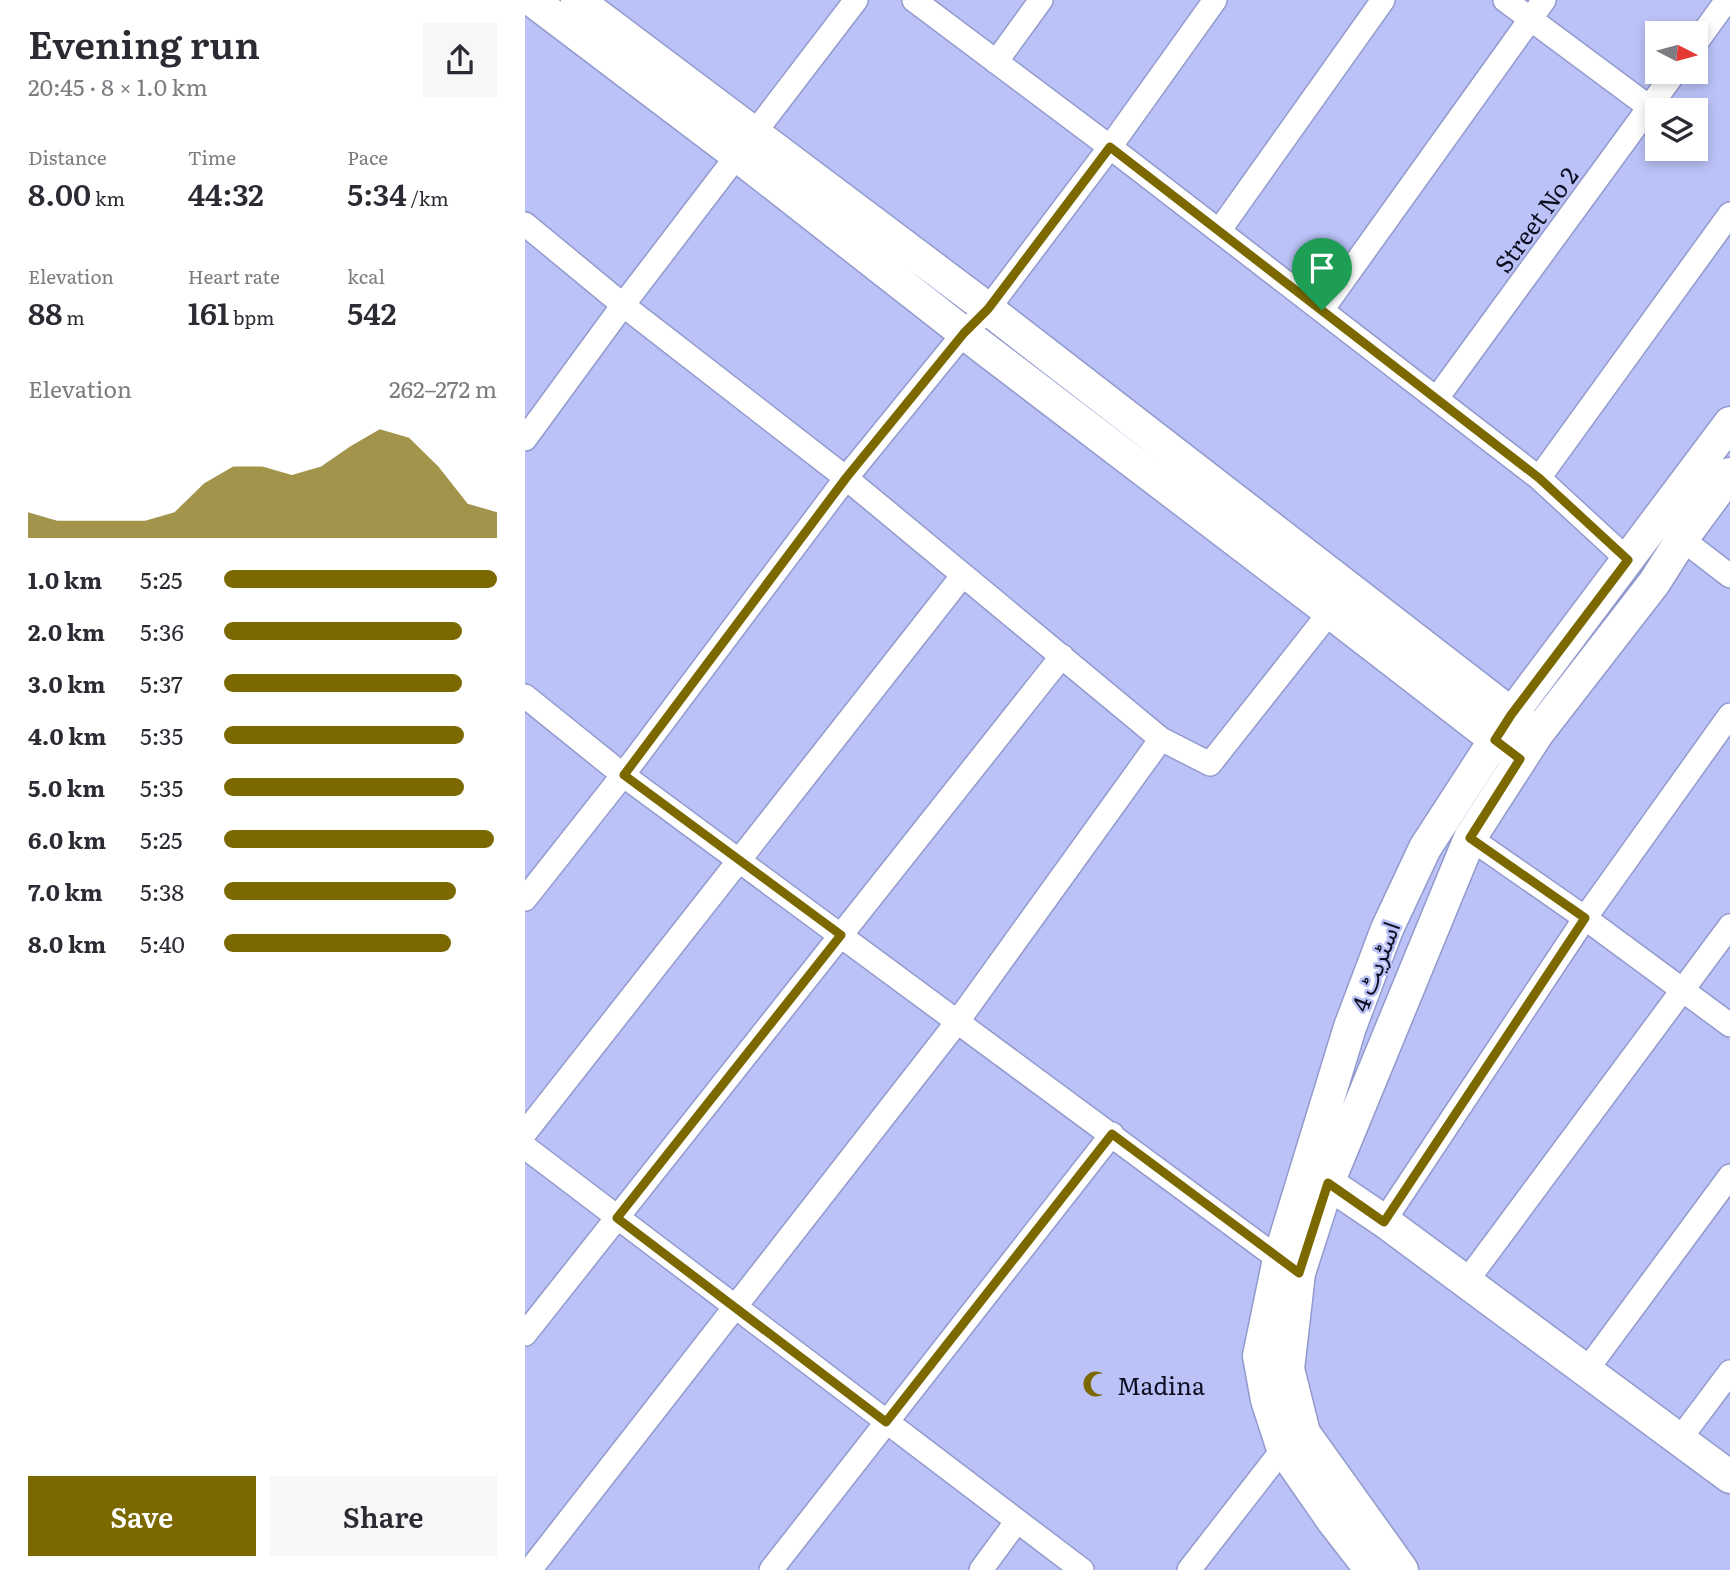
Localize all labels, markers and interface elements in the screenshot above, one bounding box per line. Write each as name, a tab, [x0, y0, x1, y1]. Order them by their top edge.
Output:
text: Evening run	[28, 14, 260, 71]
north arrow	[1645, 21, 1708, 84]
map controls	[1645, 21, 1708, 161]
button: share	[423, 23, 497, 97]
text: 20:45 · 8 × 1.0 km	[28, 69, 208, 103]
button: layers	[1645, 98, 1708, 161]
text: Distance	[28, 143, 107, 171]
text: Time	[188, 143, 236, 171]
text: Pace	[347, 143, 388, 171]
street label: Street No 2	[1485, 159, 1585, 279]
text: 8.00	[28, 171, 91, 215]
text: 44:32	[188, 171, 264, 215]
text: 5:34	[347, 171, 407, 215]
text: km	[91, 184, 125, 212]
text: /km	[407, 184, 449, 212]
pin	[1292, 238, 1352, 310]
icon: arrive	[1303, 249, 1341, 287]
text: Elevation	[28, 262, 114, 290]
text: Heart rate	[188, 262, 280, 290]
text: kcal	[347, 262, 385, 290]
text: 88	[28, 290, 62, 334]
text: 161	[188, 290, 229, 334]
text: 542	[347, 290, 396, 334]
text: m	[62, 303, 85, 331]
text: bpm	[229, 303, 274, 331]
text: Elevation	[28, 371, 132, 405]
text: 262–272 m	[389, 371, 497, 405]
text: 1.0 km	[28, 562, 102, 596]
text: 5:25	[140, 562, 182, 596]
text: 2.0 km	[28, 614, 105, 648]
text: 5:36	[140, 614, 184, 648]
text: 3.0 km	[28, 666, 106, 700]
text: 5:37	[140, 666, 183, 700]
text: 4.0 km	[28, 718, 107, 752]
text: 5:35	[140, 718, 183, 752]
text: 5.0 km	[28, 770, 105, 804]
text: 5:35	[140, 770, 183, 804]
text: 6.0 km	[28, 822, 106, 856]
text: 5:25	[140, 822, 182, 856]
text: 7.0 km	[28, 874, 103, 908]
text: 5:38	[140, 874, 184, 908]
street label: اسٹریٹ 4	[1341, 916, 1407, 1016]
text: 8.0 km	[28, 926, 106, 960]
text: 5:40	[140, 926, 185, 960]
place label: Madina	[1117, 1367, 1205, 1402]
mosque icon: Madina	[1081, 1369, 1111, 1399]
button: Save	[28, 1476, 256, 1556]
button: Share	[270, 1476, 497, 1556]

